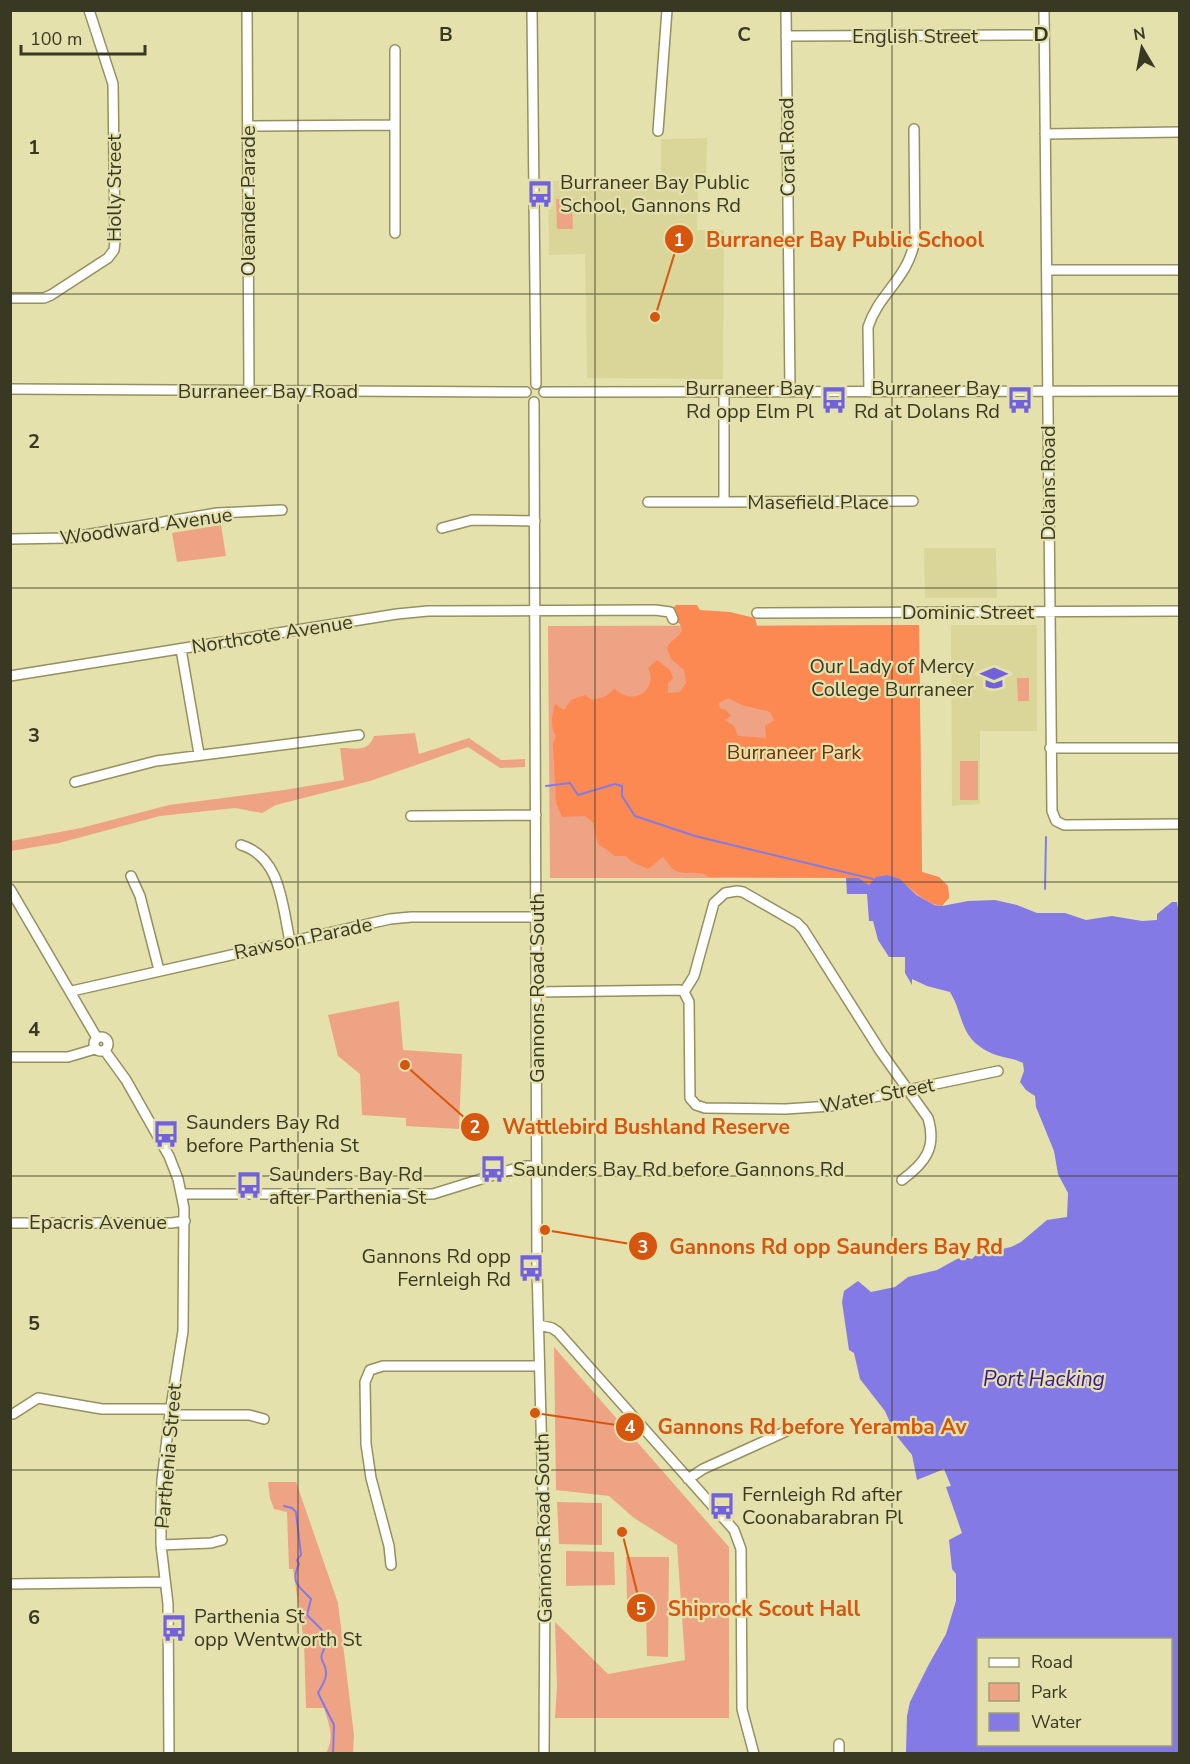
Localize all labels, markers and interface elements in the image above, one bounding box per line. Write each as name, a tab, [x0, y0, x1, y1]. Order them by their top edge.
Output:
scale bar	[21, 18, 146, 56]
north arrow	[1112, 18, 1172, 78]
text: B	[439, 21, 453, 48]
text: C	[737, 21, 751, 48]
text: D	[1033, 21, 1049, 48]
text: N	[1132, 22, 1147, 46]
street label: English Street	[852, 23, 979, 50]
text: 100 m	[30, 27, 82, 51]
street label: Coral Road	[773, 97, 802, 197]
street label: Oleander Parade	[235, 125, 262, 277]
street label: Holly Street	[101, 133, 128, 242]
text: 1	[28, 134, 40, 161]
place label: Burraneer Bay Public School, Gannons Rd	[560, 169, 749, 219]
bus stop icon: Burraneer Bay Public School, Gannons Rd	[525, 179, 555, 209]
callout: Burraneer Bay Public School	[664, 220, 996, 259]
text: Burraneer Bay Public School	[706, 226, 984, 254]
text: 1	[674, 228, 684, 252]
place label: Burraneer Bay Rd opp Elm Pl	[685, 375, 815, 425]
place label: Burraneer Bay Rd at Dolans Rd	[854, 375, 1001, 425]
street label: Burraneer Bay Road	[178, 378, 358, 405]
bus stop icon: Burraneer Bay Rd opp Elm Pl	[819, 385, 849, 415]
bus stop icon: Burraneer Bay Rd at Dolans Rd	[1005, 385, 1035, 415]
street label: Dolans Road	[1035, 425, 1062, 541]
text: 2	[28, 428, 40, 455]
street label: Masefield Place	[747, 489, 889, 516]
street label: Woodward Avenue	[58, 501, 234, 552]
street label: Dominic Street	[902, 599, 1035, 626]
street label: Northcote Avenue	[190, 608, 355, 661]
place label: Our Lady of Mercy College Burraneer	[809, 653, 975, 703]
school or university icon: Our Lady of Mercy College Burraneer	[979, 663, 1009, 693]
text: 3	[28, 722, 40, 749]
park label: Burraneer Park	[727, 739, 862, 766]
street label: Gannons Road South	[524, 893, 551, 1083]
street label: Rawson Parade	[232, 911, 375, 966]
text: 4	[28, 1016, 40, 1043]
street label: Water Street	[818, 1071, 938, 1120]
callout: Wattlebird Bushland Reserve	[460, 1107, 802, 1146]
place label: Saunders Bay Rd before Parthenia St	[186, 1109, 360, 1159]
text: Wattlebird Bushland Reserve	[502, 1113, 790, 1141]
text: 2	[470, 1115, 480, 1139]
bus stop icon: Saunders Bay Rd before Parthenia St	[151, 1119, 181, 1149]
bus stop icon: Saunders Bay Rd before Gannons Rd	[478, 1154, 508, 1184]
place label: Saunders Bay Rd before Gannons Rd	[513, 1156, 845, 1183]
place label: Saunders Bay Rd after Parthenia St	[269, 1161, 427, 1211]
bus stop icon: Saunders Bay Rd after Parthenia St	[234, 1170, 264, 1200]
street label: Epacris Avenue	[29, 1209, 167, 1236]
callout: Gannons Rd opp Saunders Bay Rd	[628, 1227, 1015, 1266]
text: Gannons Rd opp Saunders Bay Rd	[669, 1233, 1003, 1261]
text: 3	[638, 1235, 648, 1259]
place label: Gannons Rd opp Fernleigh Rd	[362, 1243, 511, 1293]
bus stop icon: Gannons Rd opp Fernleigh Rd	[516, 1253, 546, 1283]
text: 5	[28, 1310, 40, 1337]
water label: Port Hacking	[983, 1365, 1105, 1393]
street label: Parthenia Street	[149, 1381, 188, 1530]
callout: Gannons Rd before Yeramba Av	[615, 1407, 978, 1446]
text: Gannons Rd before Yeramba Av	[657, 1413, 968, 1441]
text: 4	[625, 1415, 636, 1439]
street label: Gannons Road South	[528, 1433, 559, 1623]
place label: Fernleigh Rd after Coonabarabran Pl	[742, 1481, 903, 1531]
bus stop icon: Fernleigh Rd after Coonabarabran Pl	[707, 1491, 737, 1521]
callout: Shiprock Scout Hall	[626, 1589, 872, 1628]
text: Shiprock Scout Hall	[668, 1595, 861, 1623]
text: 5	[636, 1597, 647, 1621]
place label: Parthenia St opp Wentworth St	[194, 1603, 363, 1653]
text: 6	[28, 1604, 40, 1631]
bus stop icon: Parthenia St opp Wentworth St	[159, 1613, 189, 1643]
legend	[977, 1638, 1172, 1746]
text: Road	[1031, 1650, 1073, 1674]
text: Park	[1031, 1680, 1068, 1704]
text: Water	[1031, 1710, 1082, 1734]

